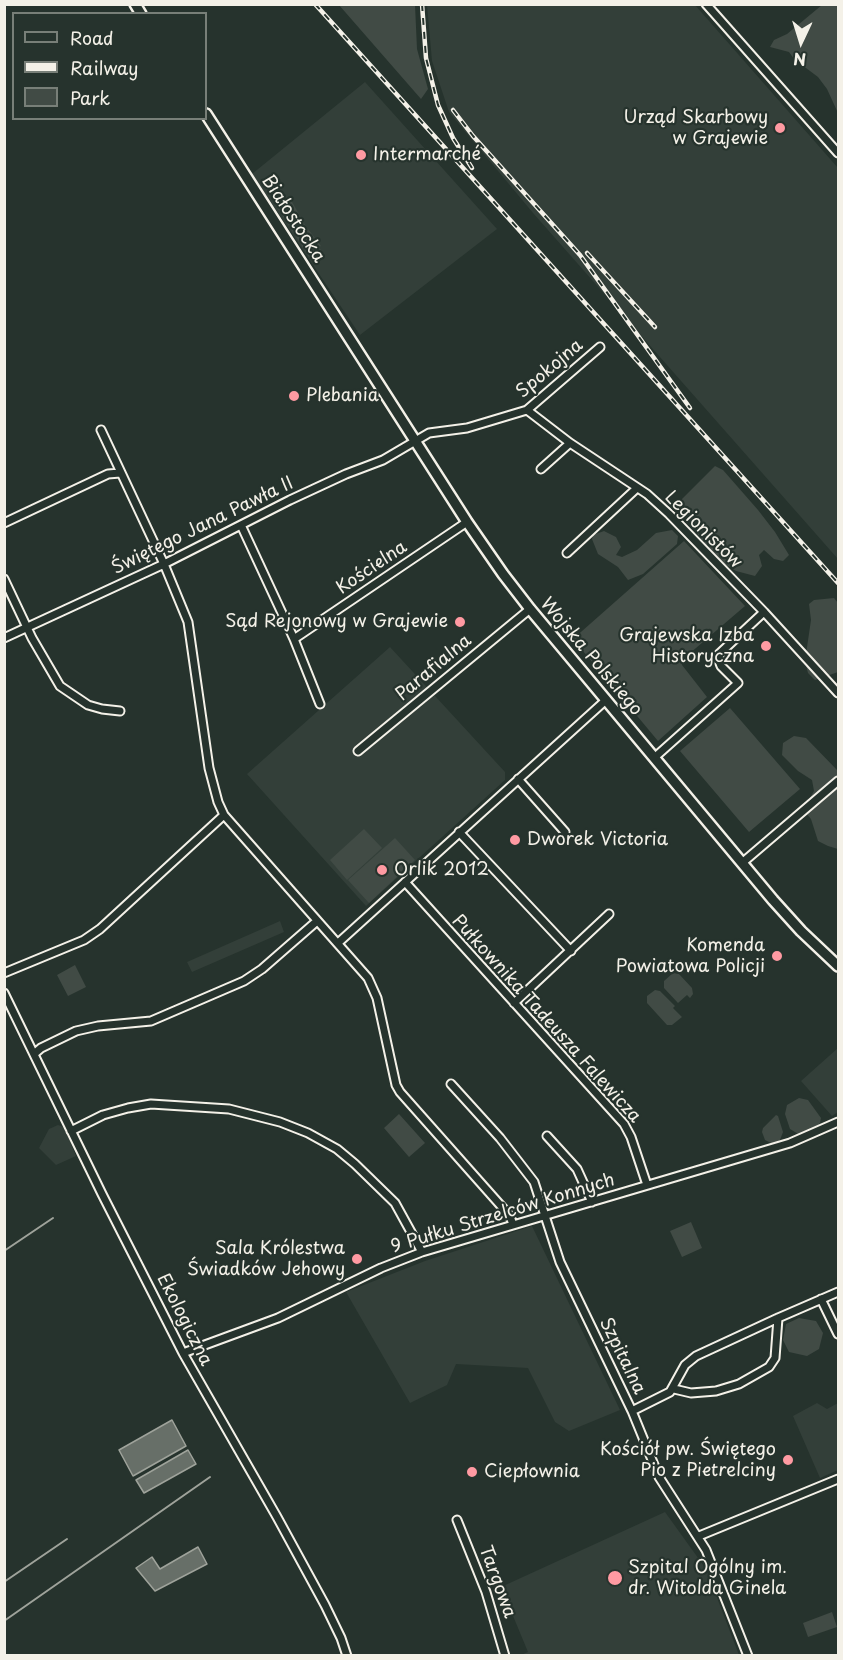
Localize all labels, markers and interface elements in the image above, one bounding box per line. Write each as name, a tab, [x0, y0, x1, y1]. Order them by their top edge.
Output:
legend	[12, 12, 207, 120]
north arrow	[771, 12, 831, 72]
text: Road	[70, 24, 114, 51]
text: N	[793, 48, 807, 72]
text: Railway	[70, 54, 138, 81]
text: Park	[70, 84, 110, 111]
place label: Urząd Skarbowy w Grajewie	[623, 107, 768, 150]
marker: Urząd Skarbowy w Grajewie	[773, 121, 787, 135]
place label: Intermarché	[373, 144, 481, 166]
marker: Intermarché	[354, 148, 368, 162]
street label: Białostocka	[257, 171, 329, 267]
street label: Spokojna	[512, 335, 588, 403]
place label: Plebania	[306, 385, 379, 407]
marker: Plebania	[287, 389, 301, 403]
street label: Świętego Jana Pawła II	[109, 473, 297, 579]
street label: Legionistów	[660, 487, 746, 573]
street label: Kościelna	[333, 537, 411, 599]
street label: Wojska Polskiego	[535, 594, 647, 720]
place label: Sąd Rejonowy w Grajewie	[225, 611, 448, 633]
marker: Sąd Rejonowy w Grajewie	[453, 615, 467, 629]
place label: Grajewska Izba Historyczna	[619, 625, 754, 668]
street label: Parafialna	[392, 630, 476, 706]
marker: Grajewska Izba Historyczna	[759, 639, 773, 653]
place label: Dworek Victoria	[527, 829, 668, 851]
marker: Dworek Victoria	[508, 833, 522, 847]
place label: Orlik 2012	[394, 859, 489, 881]
marker: Orlik 2012	[375, 863, 389, 877]
street label: Pułkownika Tadeusza Falewicza	[447, 911, 645, 1127]
place label: Komenda Powiatowa Policji	[616, 935, 765, 978]
marker: Komenda Powiatowa Policji	[770, 949, 784, 963]
street label: 9 Pułku Strzelców Konnych	[388, 1170, 618, 1258]
place label: Sala Królestwa Świadków Jehowy	[187, 1238, 345, 1280]
marker: Sala Królestwa Świadków Jehowy	[350, 1252, 364, 1266]
street label: Ekologiczna	[152, 1270, 216, 1370]
street label: Szpitalna	[594, 1314, 650, 1398]
place label: Kościół pw. Świętego Pio z Pietrelciny	[600, 1439, 776, 1482]
marker: Kościół pw. Świętego Pio z Pietrelciny	[781, 1453, 795, 1467]
place label: Ciepłownia	[484, 1461, 580, 1483]
marker: Ciepłownia	[465, 1465, 479, 1479]
street label: Targowa	[474, 1543, 520, 1621]
place label: Szpital Ogólny im. dr. Witolda Ginela	[628, 1557, 787, 1600]
marker: Szpital Ogólny im. dr. Witolda Ginela	[606, 1569, 624, 1587]

